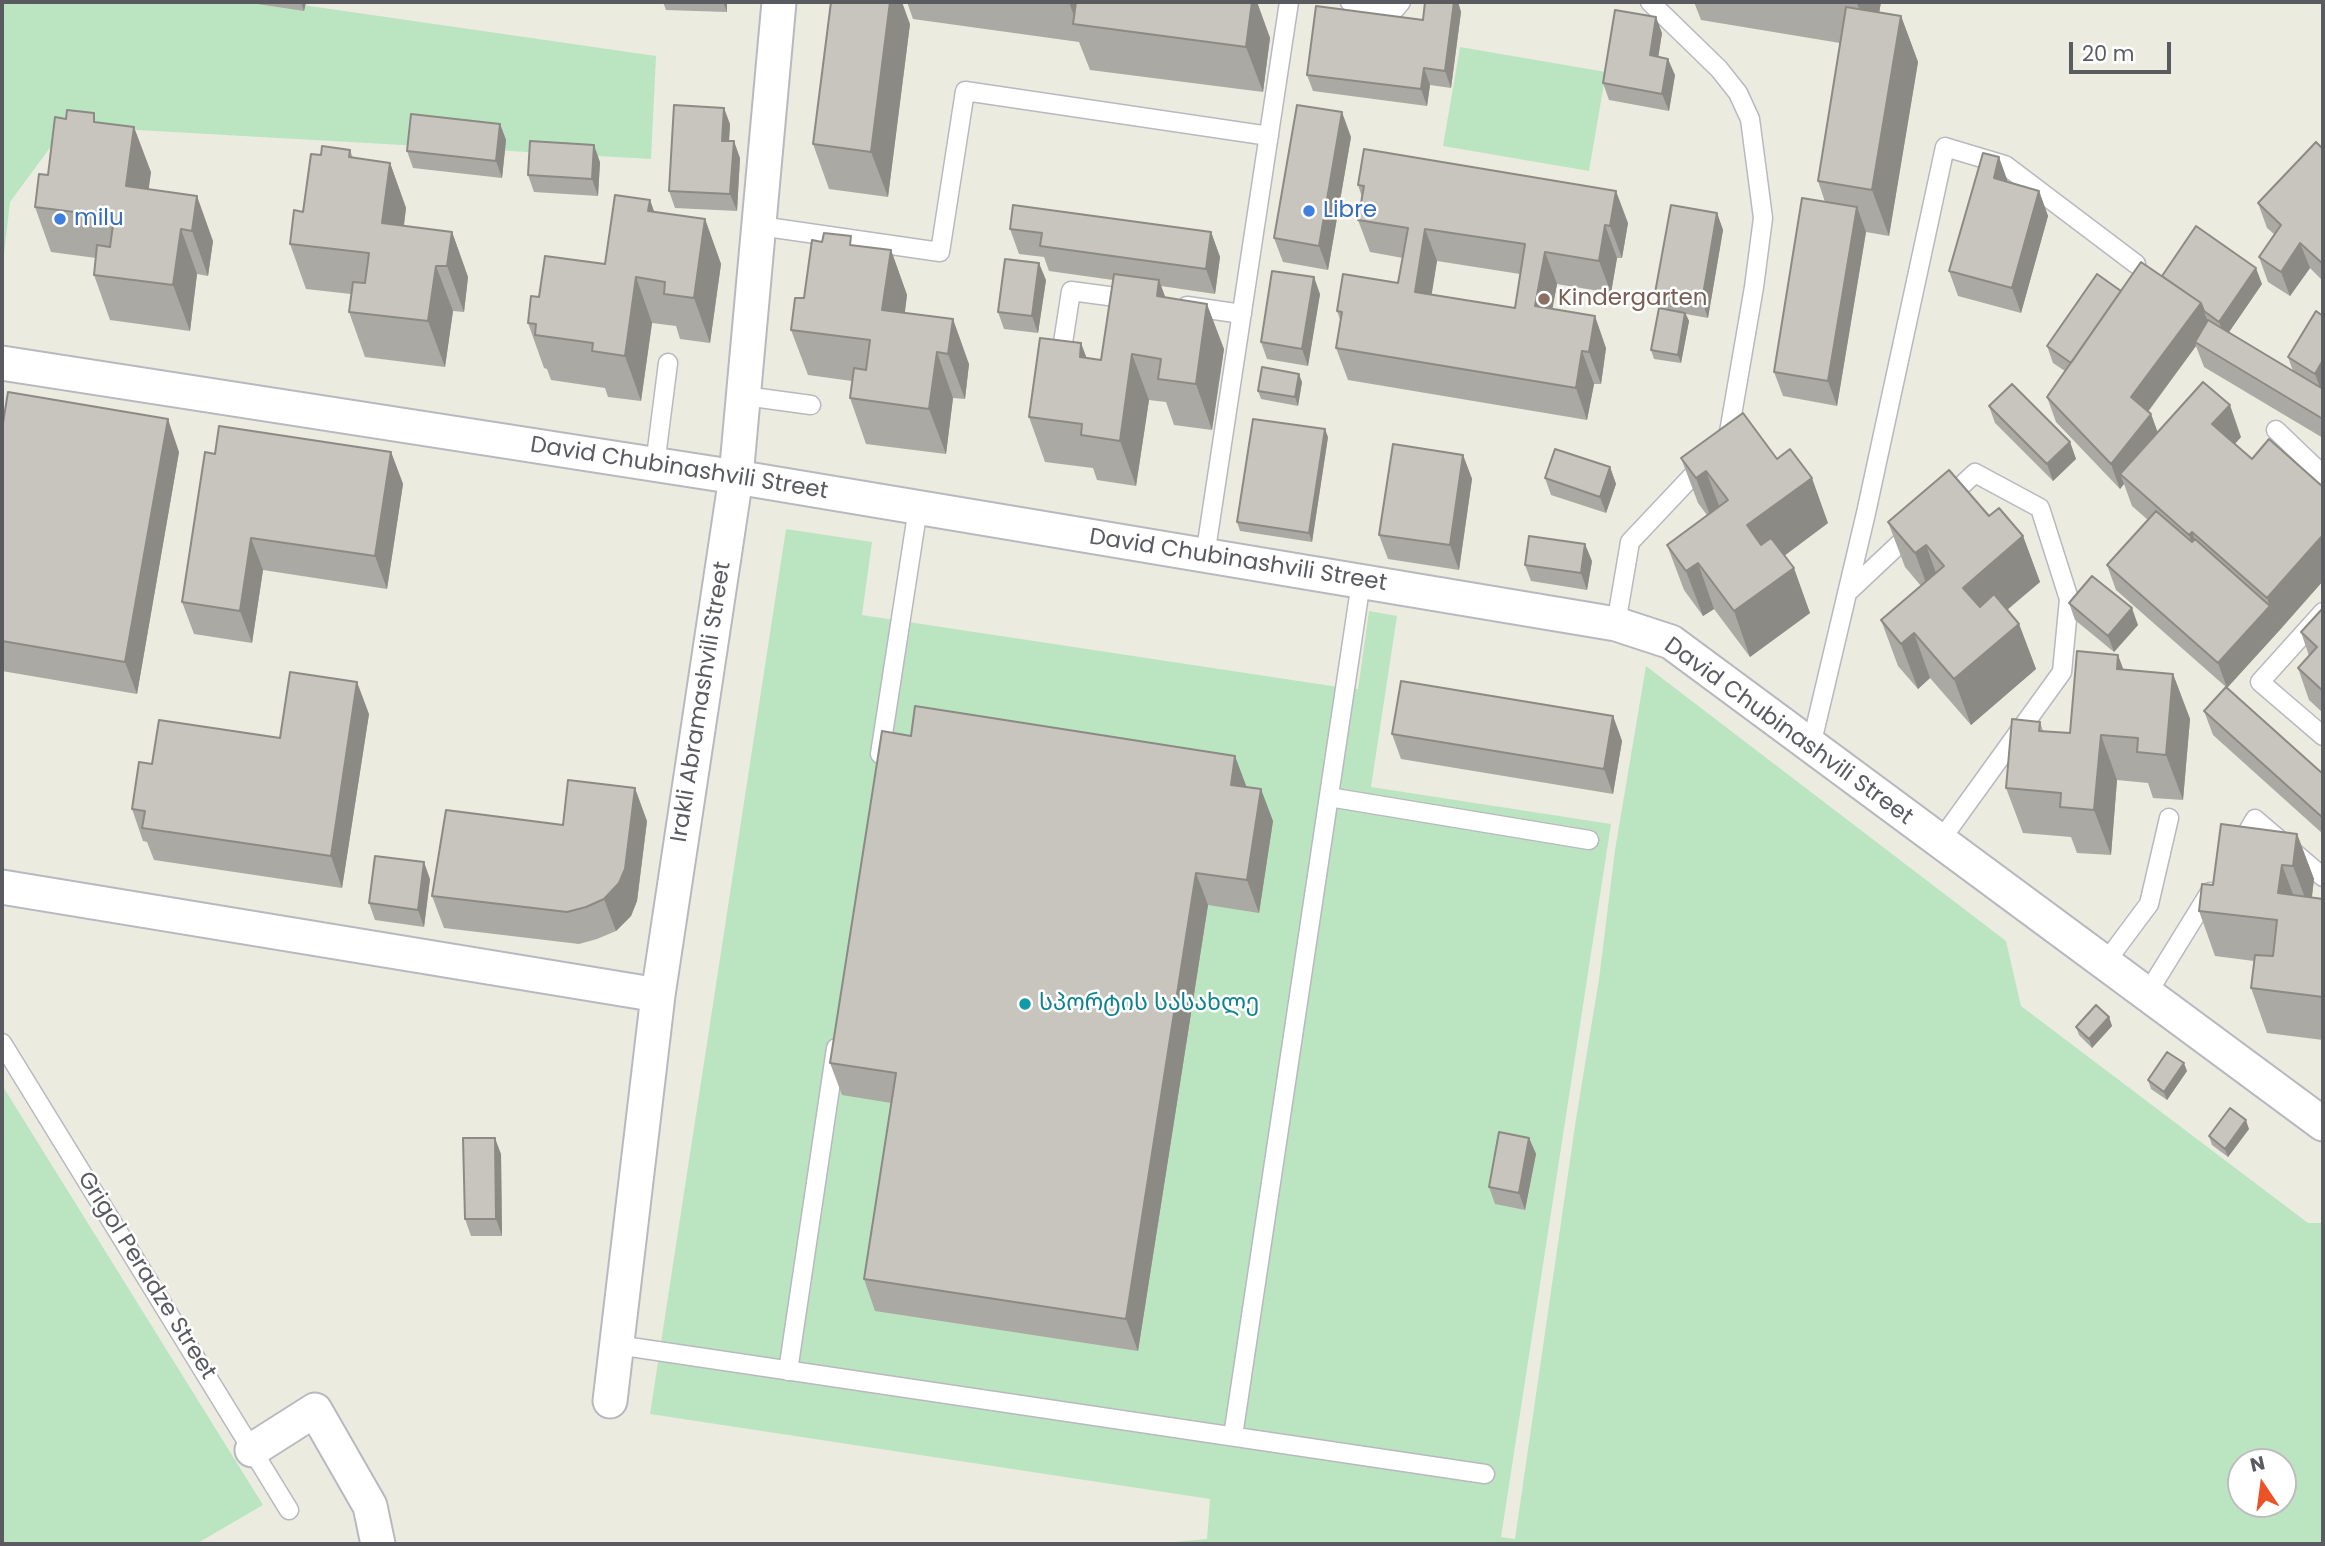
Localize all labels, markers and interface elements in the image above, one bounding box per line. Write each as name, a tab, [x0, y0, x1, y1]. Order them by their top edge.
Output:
scale bar	[2073, 28, 2174, 72]
text: 20 m	[2082, 39, 2135, 68]
place label: Libre	[1323, 197, 1377, 225]
marker: Libre	[1301, 203, 1317, 219]
place label: milu	[74, 205, 124, 233]
marker: milu	[52, 211, 68, 227]
place label: Kindergarten	[1558, 285, 1708, 313]
marker: Kindergarten	[1536, 291, 1552, 307]
street label: David Chubinashvili Street	[528, 432, 830, 506]
street label: David Chubinashvili Street	[1087, 524, 1389, 598]
street label: Irakli Abramashvili Street	[666, 560, 738, 844]
street label: David Chubinashvili Street	[1658, 632, 1918, 832]
place label: სპორტის სასახლე	[1039, 990, 1259, 1018]
marker: სპორტის სასახლე	[1017, 996, 1033, 1012]
street label: Grigol Peradze Street	[71, 1167, 221, 1385]
north arrow	[2227, 1448, 2297, 1518]
text: N	[2248, 1449, 2268, 1479]

